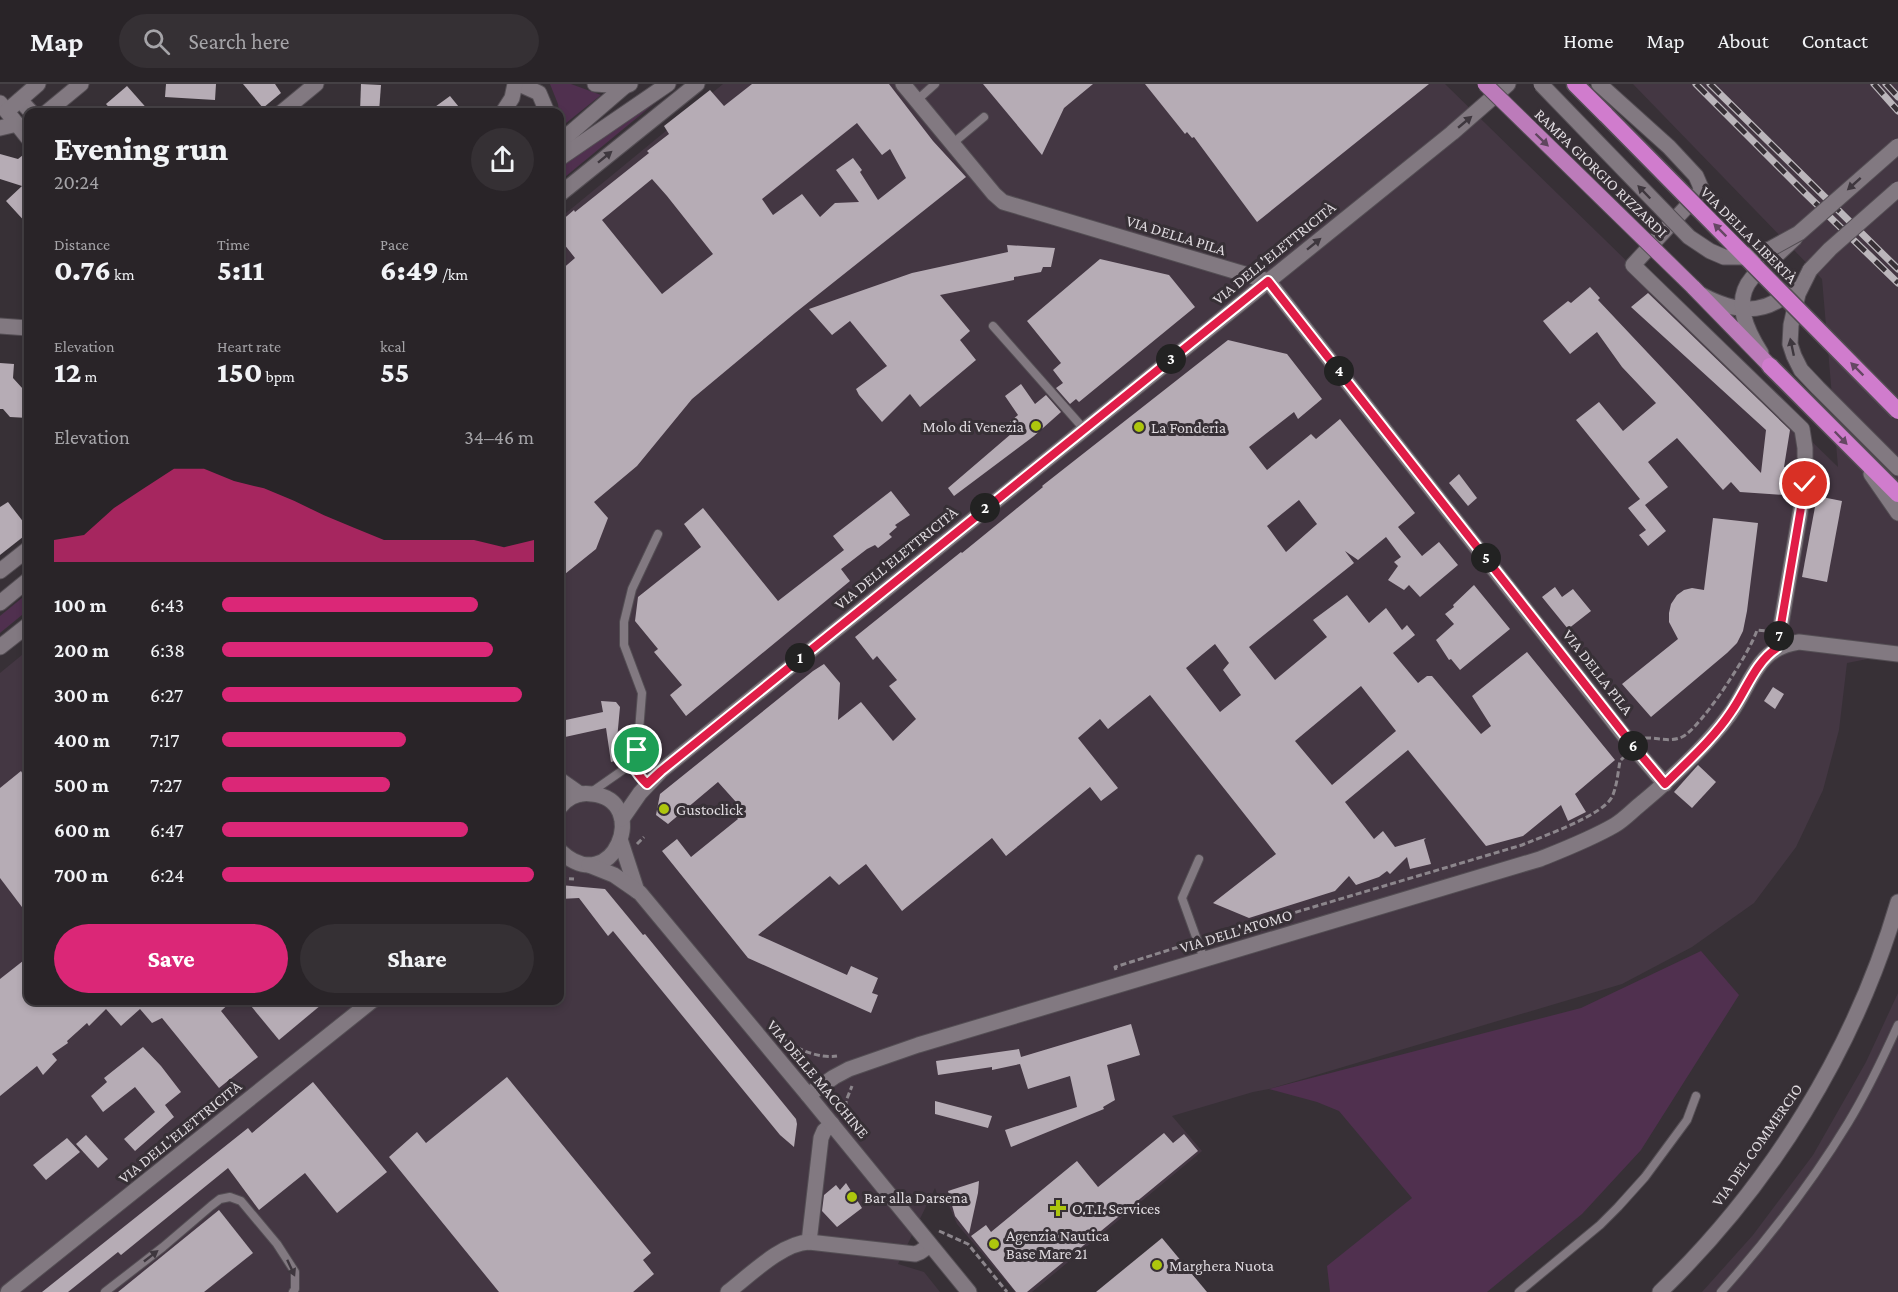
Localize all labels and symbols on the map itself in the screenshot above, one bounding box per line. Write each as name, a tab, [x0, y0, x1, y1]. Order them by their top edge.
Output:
street label: RAMPA GIORGIO RIZZARDI	[1531, 105, 1671, 241]
one-way arrow	[1457, 115, 1473, 128]
one-way arrow	[1534, 132, 1548, 146]
one-way arrow	[597, 151, 613, 164]
one-way arrow	[1847, 177, 1862, 190]
street label: VIA DELLA LIBERTÀ	[1697, 183, 1801, 287]
one-way arrow	[1638, 185, 1652, 199]
street label: VIA DELL'ELETTRICITÀ	[1209, 198, 1340, 308]
street label: VIA DELLA PILA	[1124, 212, 1229, 259]
one-way arrow	[1713, 224, 1727, 238]
one-way arrow	[1306, 238, 1322, 251]
one-way arrow	[1787, 337, 1796, 356]
pin: 3	[1156, 344, 1186, 374]
pin: 4	[1324, 356, 1354, 386]
one-way arrow	[1850, 362, 1864, 376]
place label: Molo di Venezia	[923, 418, 1025, 435]
marker: Molo di Venezia	[1029, 419, 1043, 433]
place label: La Fonderia	[1151, 419, 1227, 436]
marker: La Fonderia	[1132, 420, 1146, 434]
one-way arrow	[1833, 431, 1848, 445]
pin	[1779, 458, 1830, 509]
pin: 2	[970, 493, 1000, 523]
street label: VIA DELL'ELETTRICITÀ	[831, 503, 962, 613]
pin: 5	[1471, 543, 1501, 573]
pin: 7	[1764, 621, 1794, 651]
street label: VIA DELLA PILA	[1559, 626, 1637, 719]
pin: 1	[785, 643, 815, 673]
pin	[611, 724, 662, 775]
pin: 6	[1618, 731, 1648, 761]
place label: Gustoclick	[676, 801, 744, 818]
marker: Gustoclick	[657, 802, 671, 816]
street label: VIA DELL'ATOMO	[1178, 906, 1294, 956]
street label: VIA DELLE MACCHINE	[764, 1017, 873, 1142]
street label: VIA DELL'ELETTRICITÀ	[115, 1077, 246, 1187]
street label: VIA DEL COMMERCIO	[1708, 1081, 1806, 1209]
place label: Bar alla Darsena	[864, 1189, 969, 1206]
marker: Bar alla Darsena	[845, 1190, 859, 1204]
marker: O.T.I. Services	[1049, 1199, 1067, 1217]
place label: O.T.I. Services	[1072, 1200, 1160, 1217]
place label: Agenzia Nautica Base Mare 21	[1006, 1227, 1110, 1262]
marker: Agenzia Nautica Base Mare 21	[987, 1237, 1001, 1251]
one-way arrow	[143, 1250, 159, 1262]
place label: Marghera Nuota	[1169, 1257, 1274, 1275]
marker: Marghera Nuota	[1150, 1258, 1164, 1272]
one-way arrow	[285, 1259, 295, 1277]

